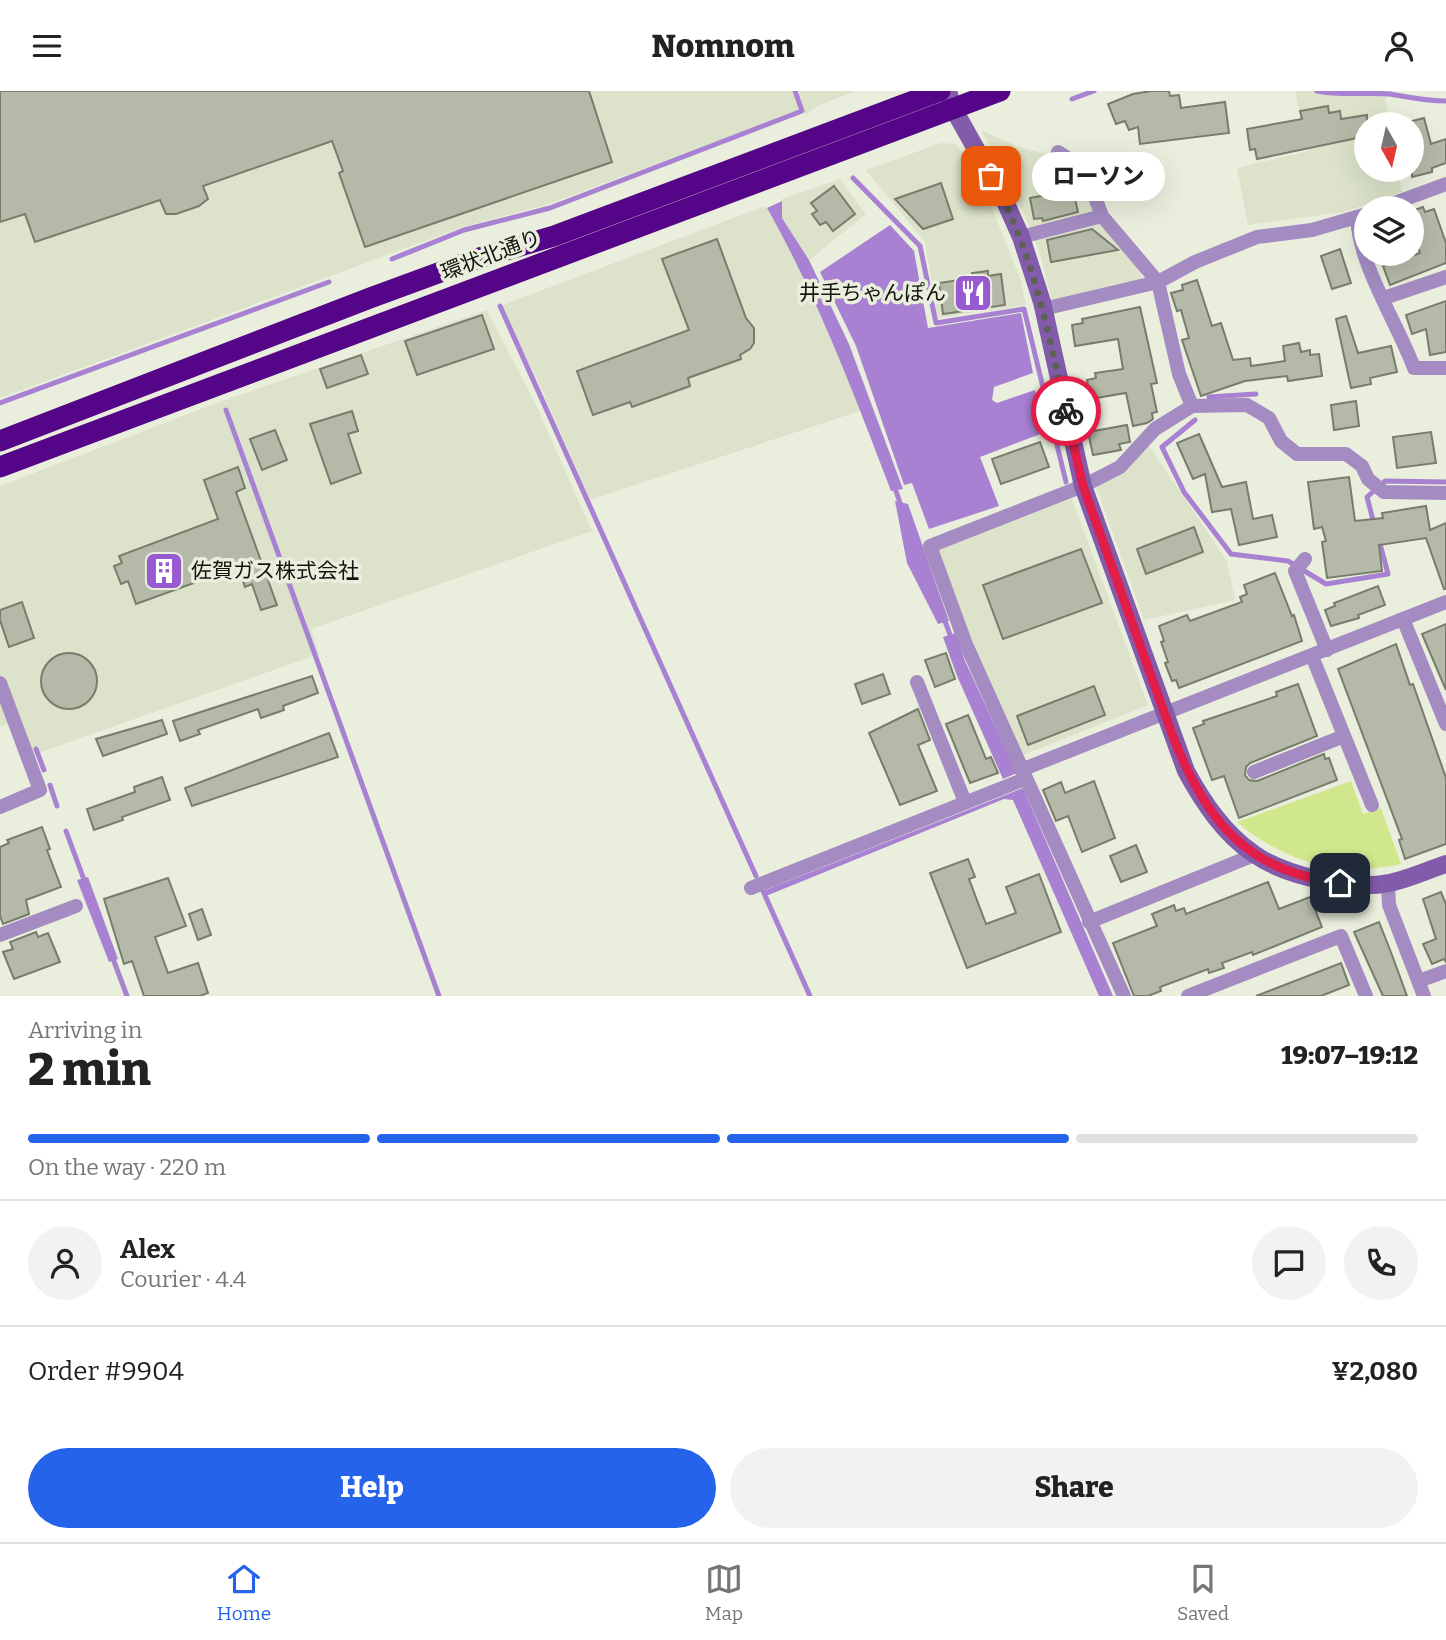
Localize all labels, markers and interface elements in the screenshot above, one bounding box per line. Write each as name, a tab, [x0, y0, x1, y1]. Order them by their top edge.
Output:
icon: menu	[28, 27, 66, 65]
text: Nomnom	[651, 27, 795, 65]
icon: person	[1380, 27, 1418, 65]
north arrow	[1354, 112, 1424, 182]
map controls	[1354, 112, 1424, 266]
pin	[961, 146, 1021, 206]
callout: ローソン	[1033, 151, 1166, 201]
icon: bag	[972, 157, 1010, 195]
text: ローソン	[1053, 162, 1145, 190]
button: layers	[1354, 196, 1424, 266]
street label: 環状北通り	[437, 224, 545, 286]
restaurant icon: 井手ちゃんぽん	[952, 272, 994, 314]
place label: 井手ちゃんぽん	[799, 280, 946, 306]
courier	[1031, 376, 1101, 446]
icon: bike	[1047, 392, 1085, 430]
building icon: 佐賀ガス株式会社	[143, 550, 185, 592]
place label: 佐賀ガス株式会社	[191, 558, 359, 584]
pin	[1310, 853, 1370, 913]
icon: home	[1321, 864, 1359, 902]
text: Arriving in	[28, 1016, 142, 1044]
text: 19:07–19:12	[1281, 1040, 1418, 1071]
text: 2 min	[28, 1042, 151, 1097]
text: On the way · 220 m	[28, 1153, 226, 1181]
button: person	[28, 1226, 102, 1300]
button: chat	[1252, 1226, 1326, 1300]
button: phone	[1344, 1226, 1418, 1300]
text: Alex	[120, 1234, 175, 1265]
text: Courier · 4.4	[120, 1265, 246, 1293]
text: Order #9904	[28, 1356, 184, 1387]
text: ¥2,080	[1331, 1356, 1418, 1387]
button: Help	[28, 1448, 716, 1528]
button: Share	[730, 1448, 1418, 1528]
tab: Home	[217, 1560, 271, 1625]
tab: Map	[705, 1560, 743, 1625]
tab: Saved	[1177, 1560, 1229, 1625]

